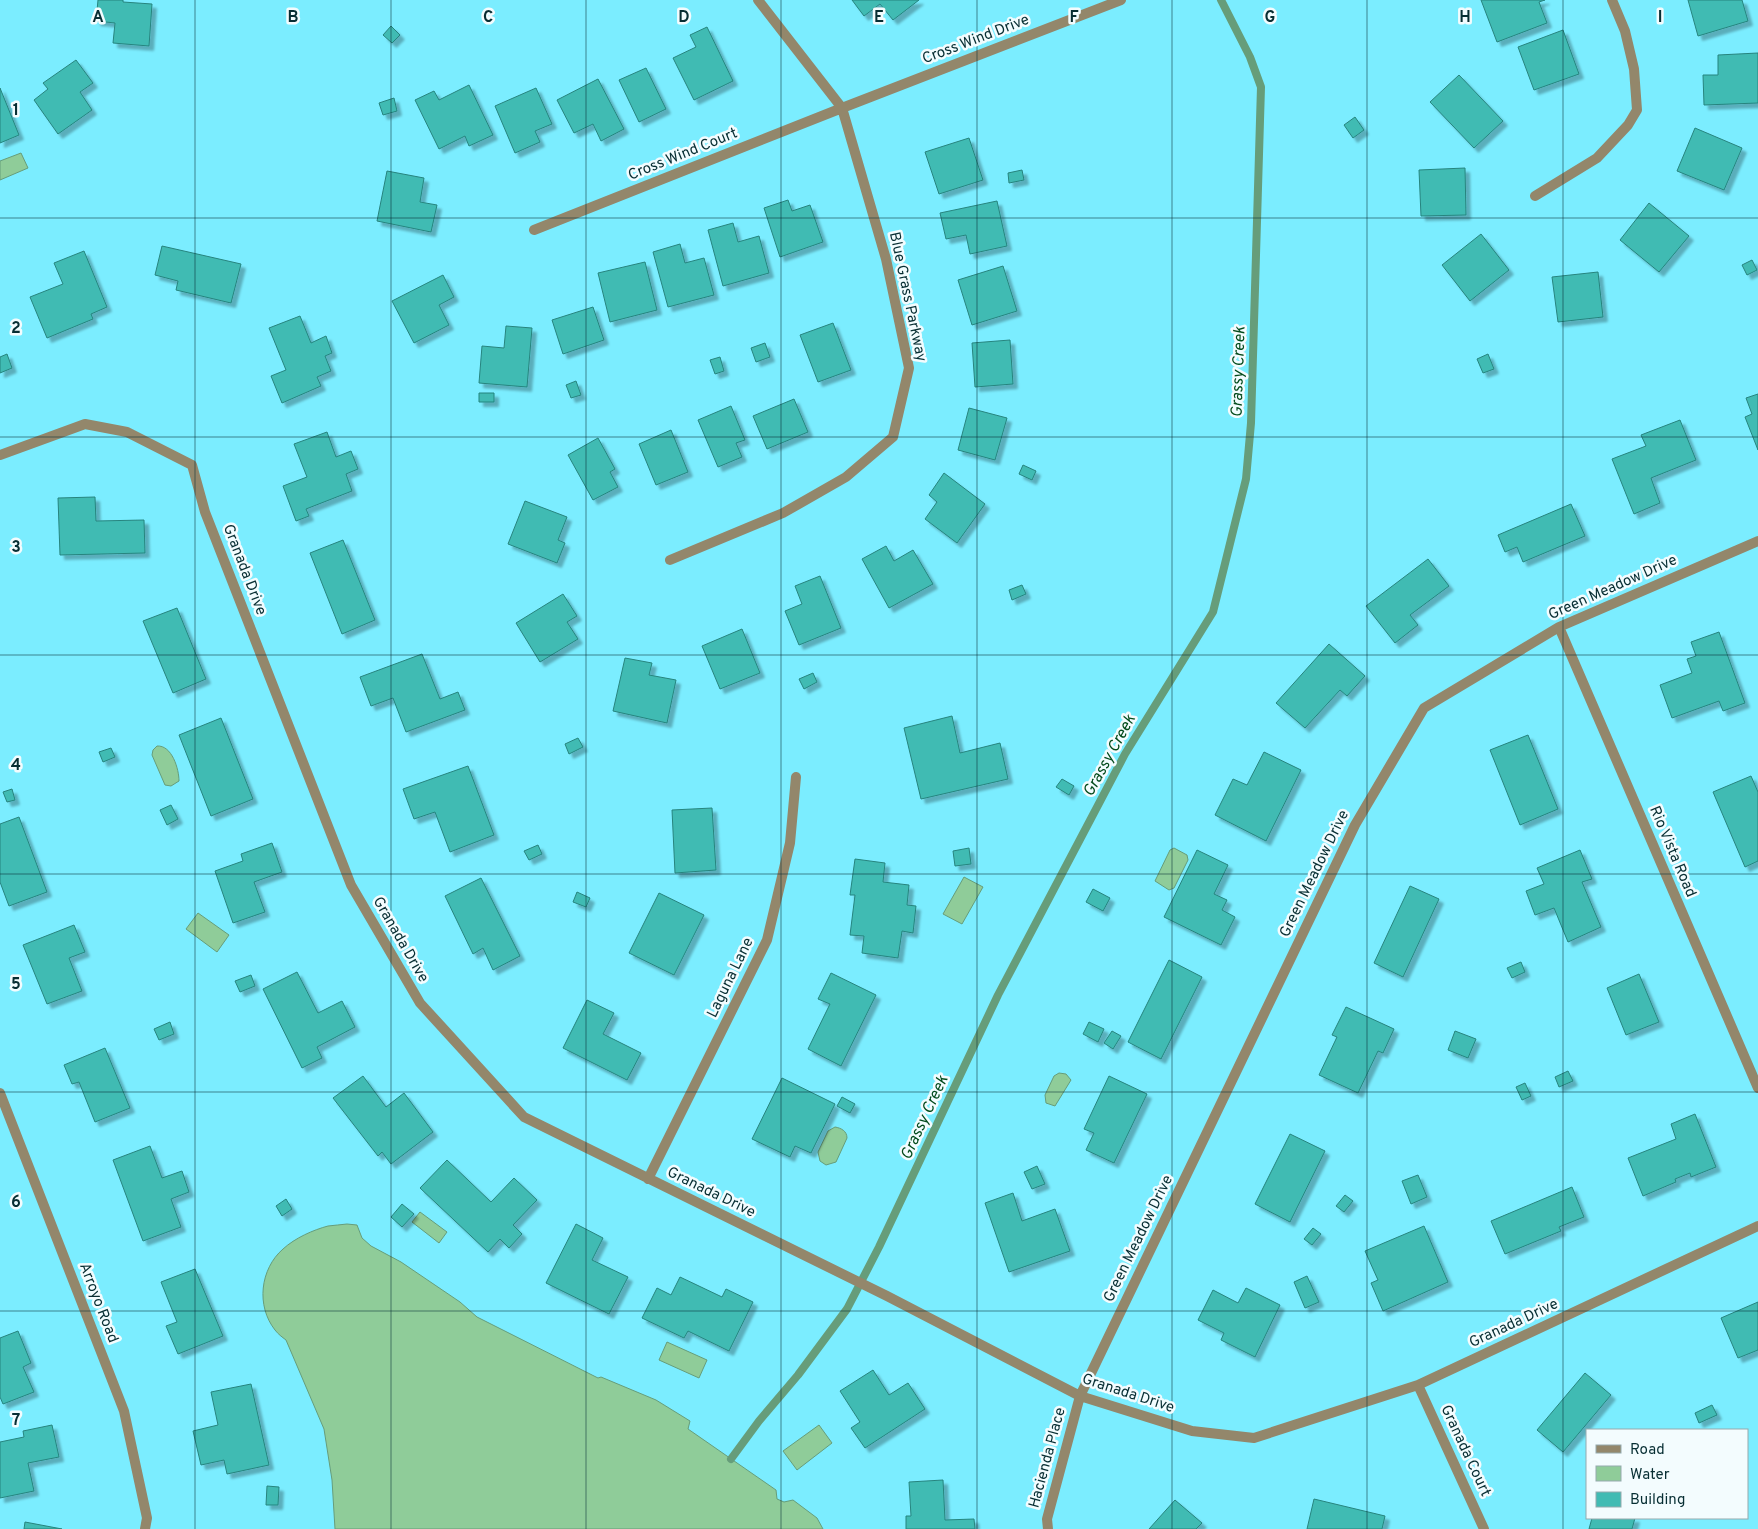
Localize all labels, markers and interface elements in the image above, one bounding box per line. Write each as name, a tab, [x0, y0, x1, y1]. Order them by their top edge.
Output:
text: A	[92, 8, 104, 28]
text: B	[287, 8, 299, 28]
text: C	[483, 8, 493, 28]
text: D	[678, 8, 690, 28]
text: E	[874, 8, 884, 28]
text: F	[1069, 8, 1079, 28]
text: G	[1265, 8, 1275, 28]
text: H	[1459, 8, 1471, 28]
text: I	[1658, 8, 1662, 28]
street label: Cross Wind Drive	[920, 11, 1032, 69]
text: 1	[13, 101, 19, 121]
street label: Cross Wind Court	[626, 124, 740, 186]
street label: Blue Grass Parkway	[884, 230, 930, 364]
text: 2	[11, 319, 21, 339]
water label: Grassy Creek	[1227, 325, 1251, 418]
street label: Granada Drive	[218, 522, 270, 618]
text: 3	[11, 538, 21, 558]
street label: Green Meadow Drive	[1546, 551, 1680, 625]
water label: Grassy Creek	[1079, 711, 1141, 801]
text: 4	[11, 756, 21, 776]
street label: Rio Vista Road	[1644, 804, 1700, 900]
street label: Green Meadow Drive	[1276, 807, 1354, 941]
street label: Granada Drive	[368, 894, 432, 986]
street label: Laguna Lane	[703, 935, 759, 1021]
text: 5	[11, 975, 21, 995]
water label: Grassy Creek	[897, 1072, 954, 1163]
street label: Granada Drive	[664, 1163, 758, 1223]
street label: Green Meadow Drive	[1100, 1172, 1178, 1306]
text: 6	[11, 1193, 21, 1213]
street label: Arroyo Road	[74, 1260, 122, 1346]
street label: Granada Drive	[1466, 1295, 1562, 1353]
street label: Granada Drive	[1079, 1370, 1177, 1418]
street label: Granada Court	[1436, 1402, 1494, 1500]
street label: Hacienda Place	[1025, 1406, 1071, 1510]
text: 7	[12, 1411, 20, 1431]
legend	[1586, 1429, 1748, 1519]
text: Road	[1630, 1441, 1665, 1460]
text: Water	[1630, 1466, 1670, 1485]
text: Building	[1630, 1491, 1685, 1510]

